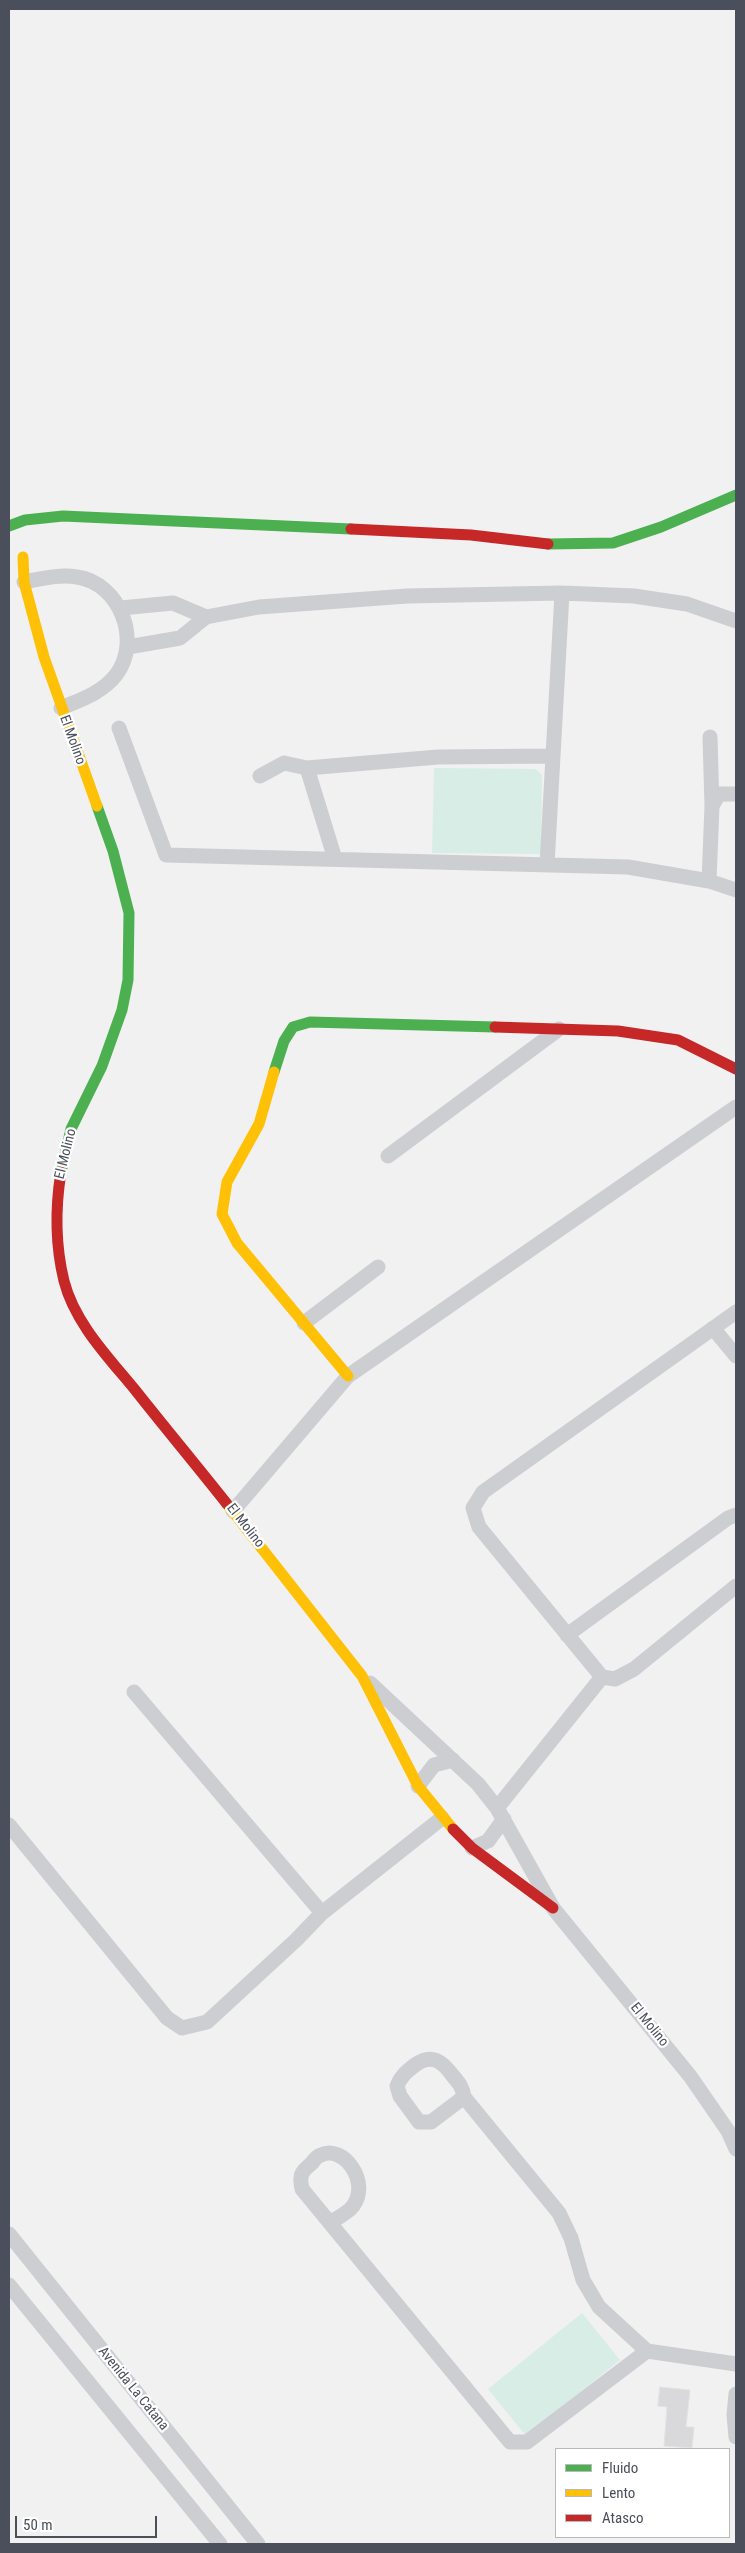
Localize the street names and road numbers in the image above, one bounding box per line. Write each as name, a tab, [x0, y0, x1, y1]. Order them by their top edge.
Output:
street label: El Molino	[55, 713, 89, 767]
street label: El Molino	[52, 1127, 80, 1181]
street label: El Molino	[223, 1501, 267, 1551]
street label: El Molino	[626, 2000, 672, 2050]
street label: Avenida La Catana	[94, 2344, 172, 2434]

